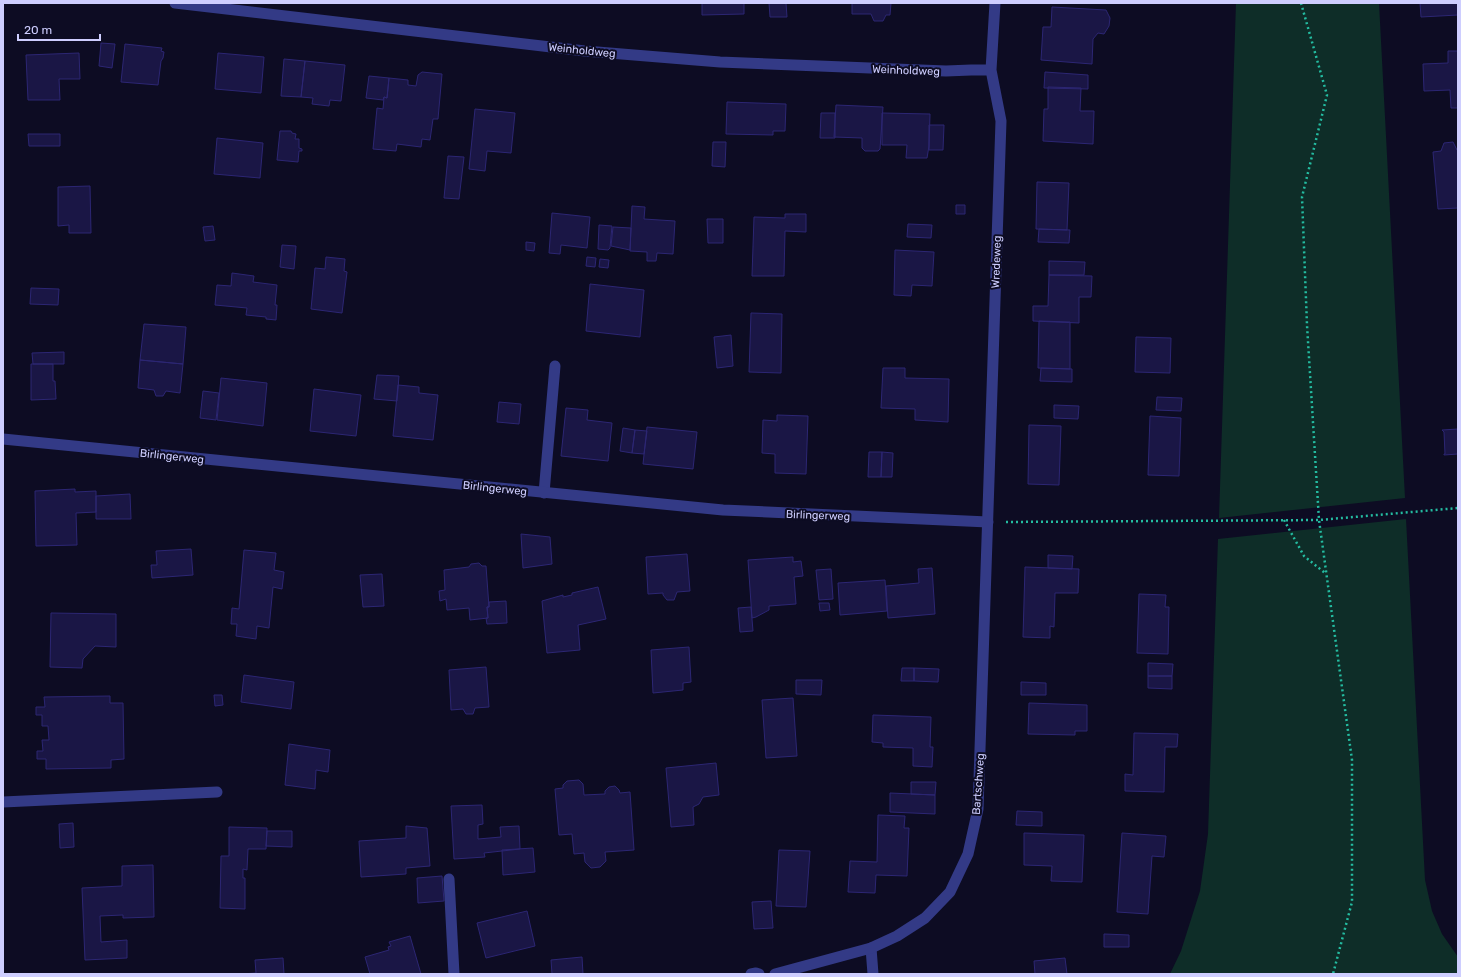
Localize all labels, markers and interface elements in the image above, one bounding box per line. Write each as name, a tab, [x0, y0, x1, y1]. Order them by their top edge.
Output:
scale bar	[18, 16, 100, 42]
text: 20 m	[24, 23, 52, 37]
street label: Weinholdweg	[548, 40, 616, 61]
street label: Weinholdweg	[872, 63, 940, 78]
street label: Wredeweg	[989, 235, 1004, 289]
street label: Birlingerweg	[139, 447, 205, 466]
street label: Birlingerweg	[462, 479, 528, 498]
street label: Birlingerweg	[786, 508, 850, 523]
street label: Bartschweg	[970, 753, 987, 815]

